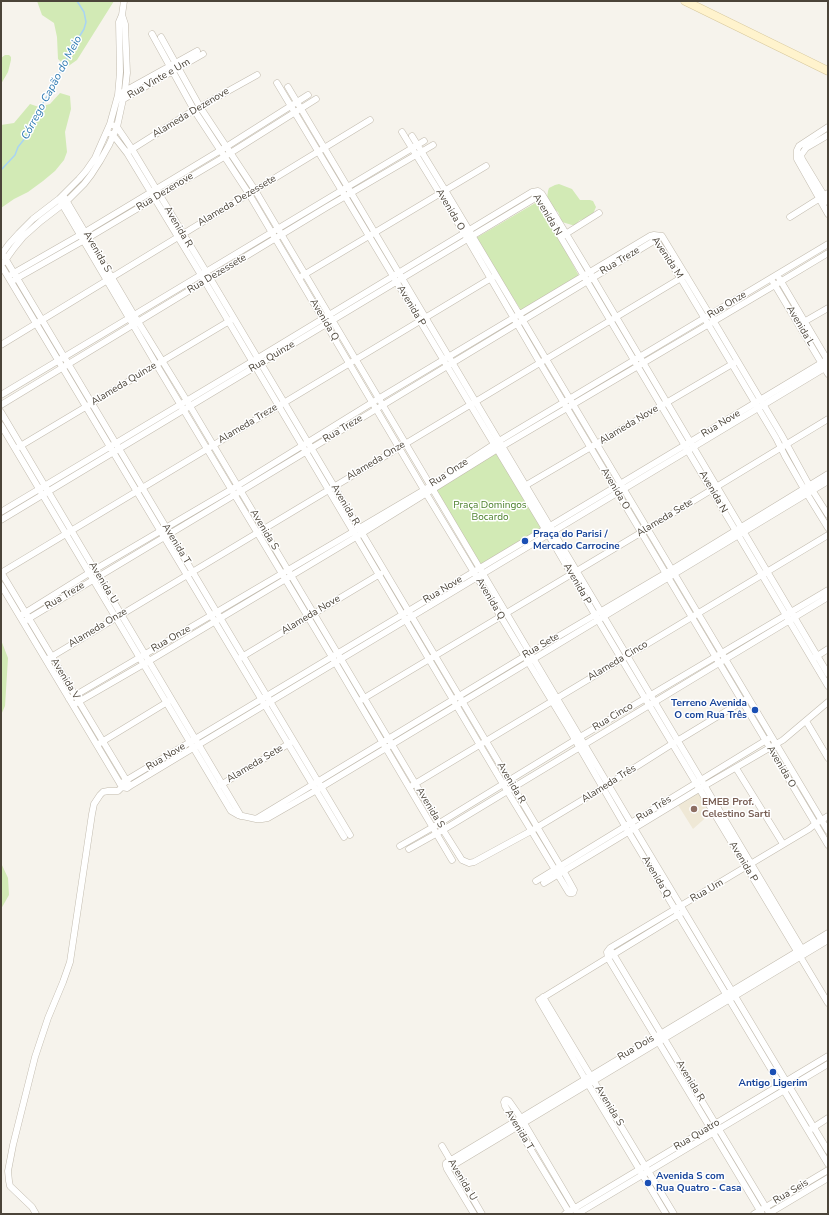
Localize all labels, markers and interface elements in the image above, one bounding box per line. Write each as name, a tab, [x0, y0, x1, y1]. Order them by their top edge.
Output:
water label: Córrego Capão do Meio	[19, 34, 85, 142]
street label: Rua Vinte e Um	[126, 56, 192, 102]
street label: Alameda Dezenove	[151, 85, 231, 141]
street label: Rua Dezenove	[134, 170, 196, 214]
street label: Alameda Dezessete	[196, 173, 278, 229]
street label: Avenida O	[433, 187, 467, 233]
street label: Avenida N	[530, 192, 564, 238]
street label: Avenida R	[161, 204, 195, 250]
street label: Avenida S	[80, 229, 114, 275]
street label: Avenida M	[649, 235, 685, 281]
street label: Rua Treze	[598, 245, 642, 277]
street label: Rua Dezessete	[185, 252, 249, 296]
street label: Avenida P	[394, 283, 428, 329]
street label: Rua Onze	[705, 289, 749, 321]
street label: Avenida Q	[307, 297, 341, 343]
street label: Avenida L	[783, 304, 817, 348]
street label: Rua Quinze	[247, 339, 297, 375]
street label: Alameda Quinze	[89, 360, 159, 408]
street label: Alameda Treze	[216, 402, 280, 446]
street label: Alameda Nove	[597, 403, 661, 447]
street label: Rua Nove	[699, 408, 743, 440]
street label: Rua Treze	[321, 413, 365, 445]
street label: Alameda Onze	[344, 439, 408, 483]
street label: Rua Onze	[428, 456, 470, 490]
street label: Avenida O	[598, 466, 632, 512]
street label: Avenida N	[696, 469, 730, 515]
street label: Avenida R	[328, 482, 362, 528]
street label: Alameda Sete	[635, 497, 695, 539]
park label: Praça Domingos Bocardo	[453, 500, 527, 524]
street label: Avenida S	[247, 508, 281, 552]
street label: Avenida T	[159, 522, 193, 566]
place label: Praça do Parisi / Mercado Carrocine	[533, 529, 620, 552]
marker: Praça do Parisi / Mercado Carrocine	[520, 536, 530, 546]
street label: Avenida U	[86, 560, 120, 606]
street label: Avenida P	[560, 561, 594, 607]
street label: Rua Nove	[421, 574, 465, 606]
street label: Avenida Q	[473, 576, 507, 622]
street label: Rua Treze	[43, 580, 87, 612]
street label: Alameda Nove	[279, 593, 343, 637]
street label: Alameda Onze	[66, 606, 130, 650]
street label: Rua Onze	[149, 623, 193, 655]
street label: Rua Sete	[521, 631, 561, 661]
street label: Alameda Cinco	[586, 638, 650, 684]
street label: Avenida V	[48, 656, 82, 702]
place label: Terreno Avenida O com Rua Três	[671, 698, 747, 722]
street label: Rua Cinco	[591, 700, 635, 734]
marker: Terreno Avenida O com Rua Três	[750, 705, 760, 715]
street label: Rua Nove	[144, 741, 188, 773]
street label: Alameda Sete	[225, 743, 285, 785]
street label: Avenida O	[764, 744, 798, 790]
street label: Avenida R	[494, 760, 528, 806]
street label: Alameda Três	[580, 762, 638, 806]
street label: Avenida S	[413, 786, 447, 830]
street label: Rua Três	[634, 794, 674, 824]
place label: EMEB Prof. Celestino Sarti	[702, 797, 770, 820]
marker: EMEB Prof. Celestino Sarti	[689, 804, 699, 814]
street label: Avenida P	[726, 839, 760, 885]
street label: Avenida Q	[639, 854, 673, 900]
street label: Rua Um	[688, 877, 726, 905]
street label: Rua Dois	[616, 1032, 656, 1064]
street label: Avenida R	[673, 1058, 707, 1104]
marker: Antigo Ligerim	[768, 1067, 778, 1077]
place label: Antigo Ligerim	[738, 1078, 808, 1090]
street label: Avenida S	[592, 1084, 626, 1128]
street label: Avenida T	[502, 1108, 536, 1152]
street label: Rua Quatro	[672, 1117, 722, 1153]
street label: Avenida U	[445, 1157, 479, 1203]
place label: Avenida S com Rua Quatro - Casa	[656, 1171, 742, 1194]
street label: Rua Seis	[771, 1177, 811, 1207]
marker: Avenida S com Rua Quatro - Casa	[643, 1178, 653, 1188]

